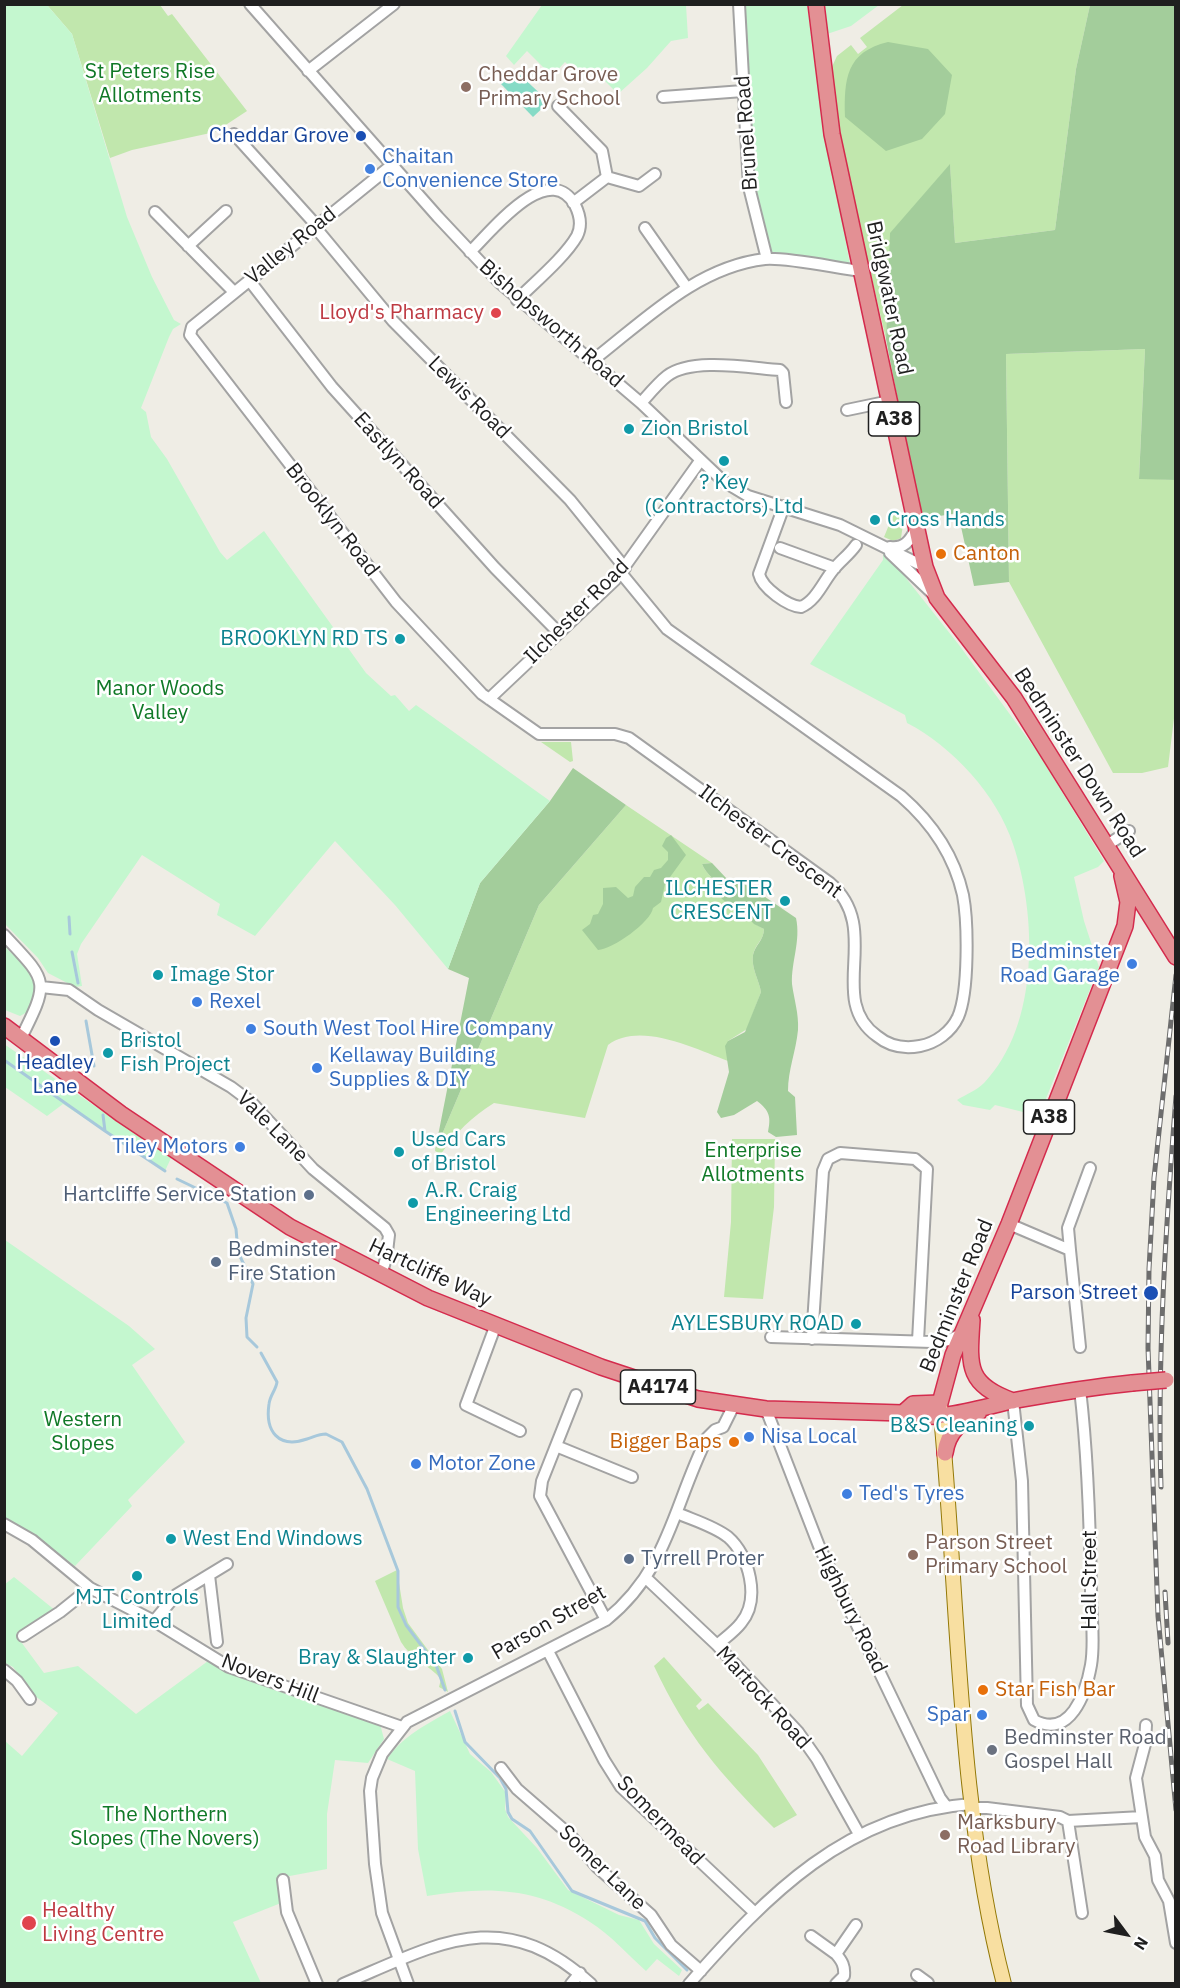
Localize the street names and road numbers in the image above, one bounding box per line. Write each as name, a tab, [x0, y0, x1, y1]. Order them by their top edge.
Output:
street label: Brunel Road	[730, 74, 764, 192]
street label: Valley Road	[240, 202, 342, 290]
street label: Bridgwater Road	[860, 219, 918, 377]
street label: Bishopsworth Road	[474, 254, 628, 394]
street label: Lewis Road	[422, 351, 516, 445]
road number: A38	[868, 402, 920, 436]
street label: Eastlyn Road	[348, 407, 448, 515]
street label: Brooklyn Road	[280, 458, 384, 582]
street label: Ilchester Road	[519, 554, 635, 670]
street label: Bedminster Down Road	[1008, 663, 1150, 863]
street label: Ilchester Crescent	[693, 780, 847, 904]
street label: Vale Lane	[231, 1086, 313, 1168]
road number: A38	[1024, 1100, 1074, 1134]
street label: Bedminster Road	[915, 1216, 999, 1376]
street label: Hartcliffe Way	[365, 1234, 495, 1312]
road number: A4174	[620, 1370, 696, 1404]
street label: Hall Street	[1077, 1530, 1103, 1630]
street label: Highbury Road	[808, 1542, 892, 1678]
street label: Parson Street	[487, 1580, 611, 1666]
street label: Martock Road	[710, 1641, 816, 1755]
street label: Novers Hill	[218, 1649, 322, 1709]
street label: Somermead	[611, 1771, 709, 1871]
street label: Somer Lane	[553, 1820, 651, 1916]

